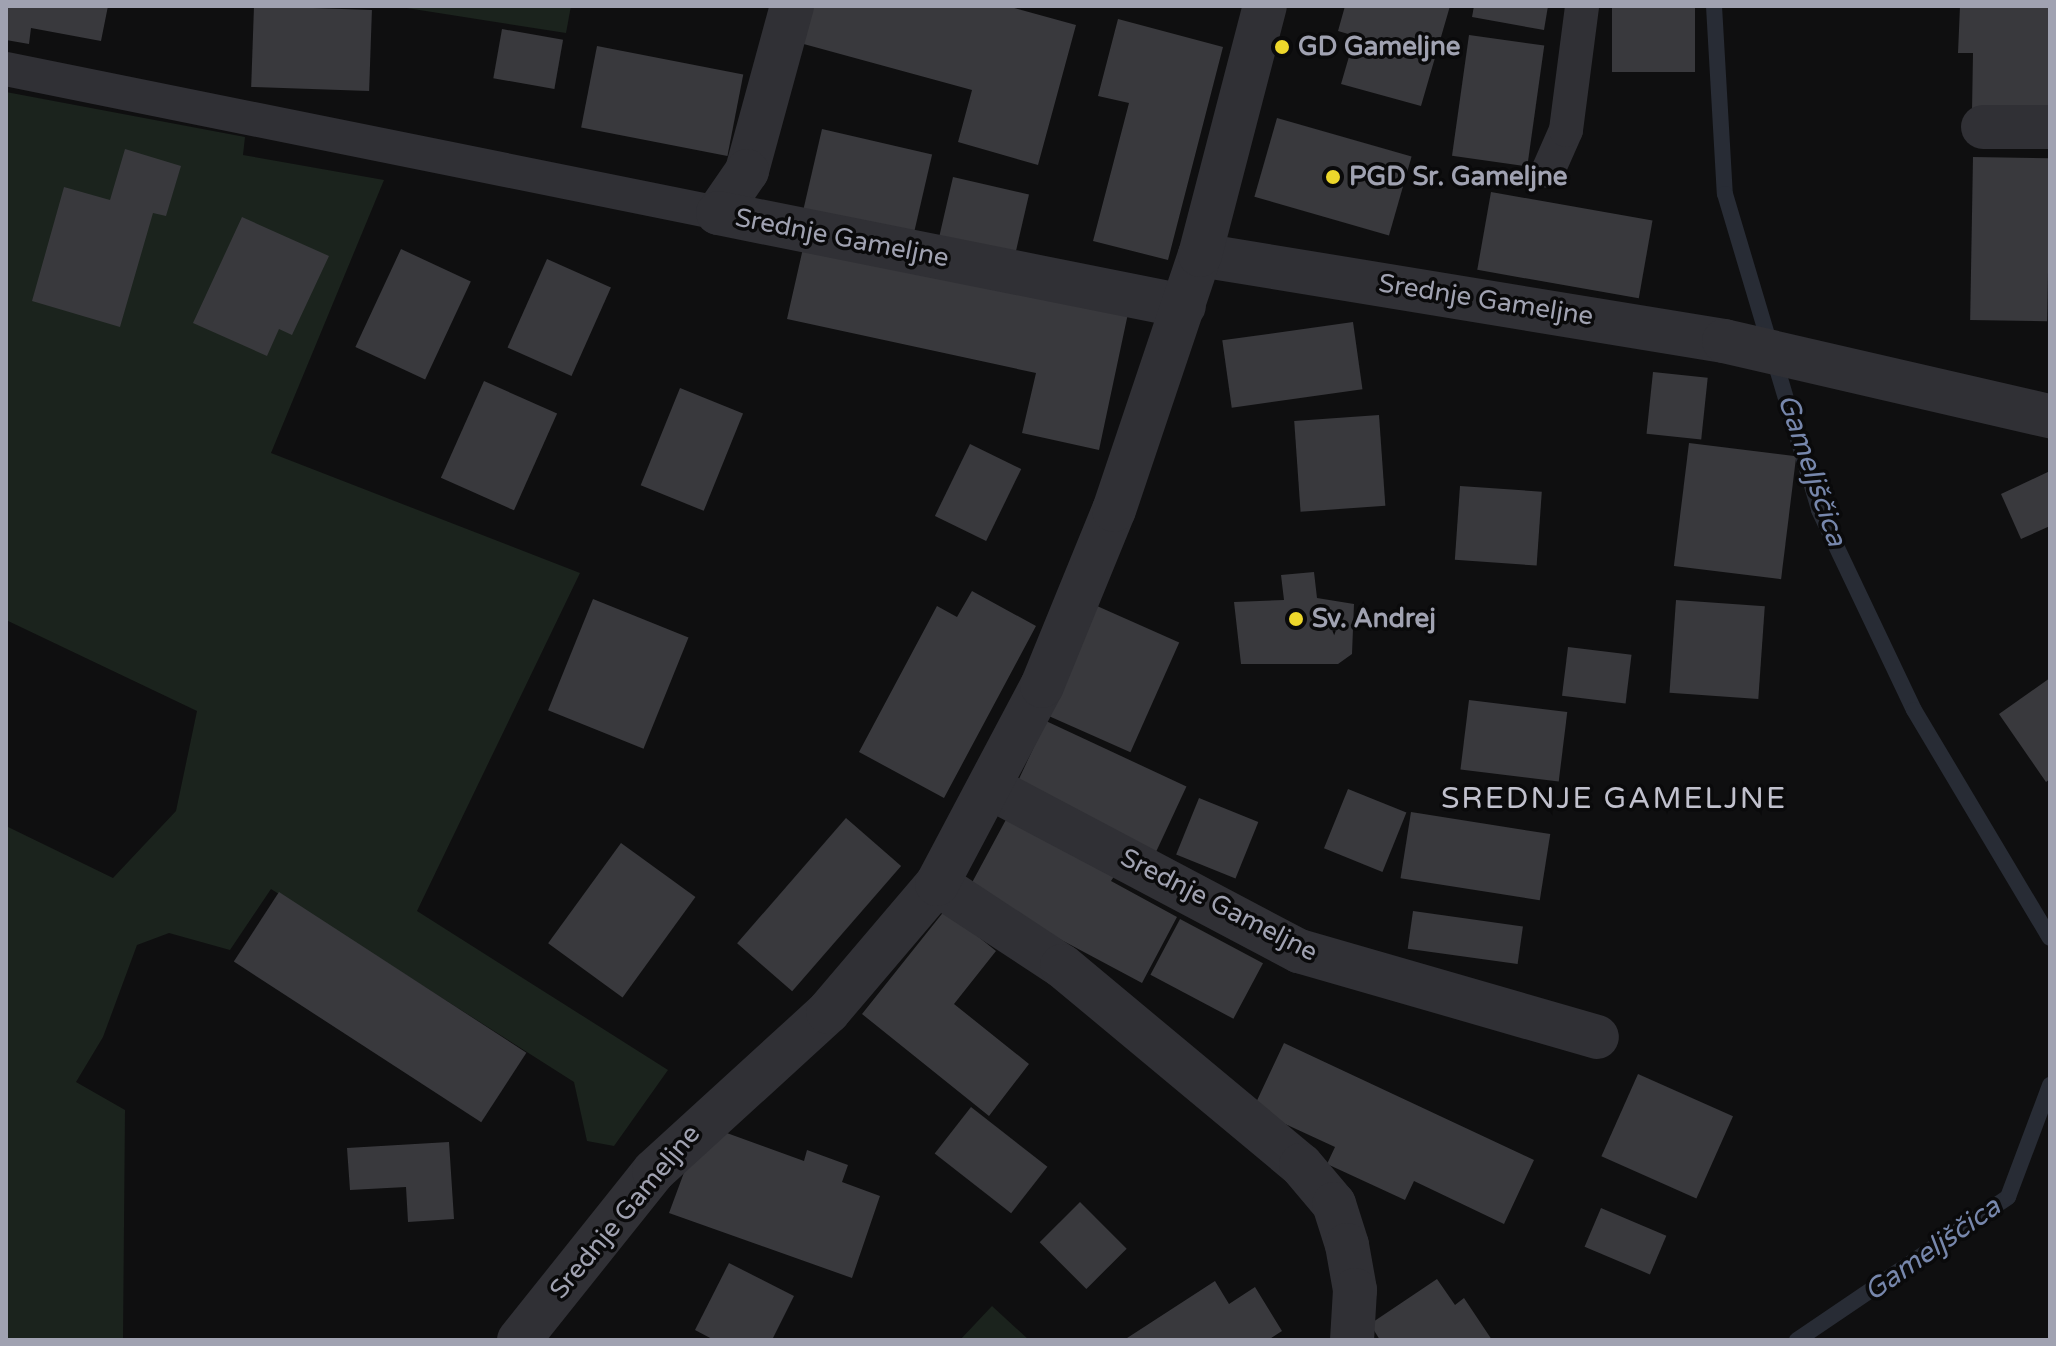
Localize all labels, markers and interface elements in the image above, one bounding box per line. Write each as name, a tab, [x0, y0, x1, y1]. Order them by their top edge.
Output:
place label: GD Gameljne	[1298, 31, 1460, 63]
marker: GD Gameljne	[1273, 38, 1291, 56]
place label: PGD Sr. Gameljne	[1349, 161, 1567, 193]
marker: PGD Sr. Gameljne	[1324, 168, 1342, 186]
street label: Srednje Gameljne	[733, 202, 951, 274]
street label: Srednje Gameljne	[1376, 268, 1596, 332]
water label: Gameljščica	[1770, 390, 1854, 550]
place label: Sv. Andrej	[1312, 603, 1436, 635]
marker: Sv. Andrej	[1287, 610, 1305, 628]
district label: SREDNJE GAMELJNE	[1441, 781, 1787, 817]
street label: Srednje Gameljne	[1115, 842, 1323, 968]
street label: Srednje Gameljne	[543, 1119, 707, 1305]
water label: Gameljščica	[1857, 1190, 2007, 1308]

